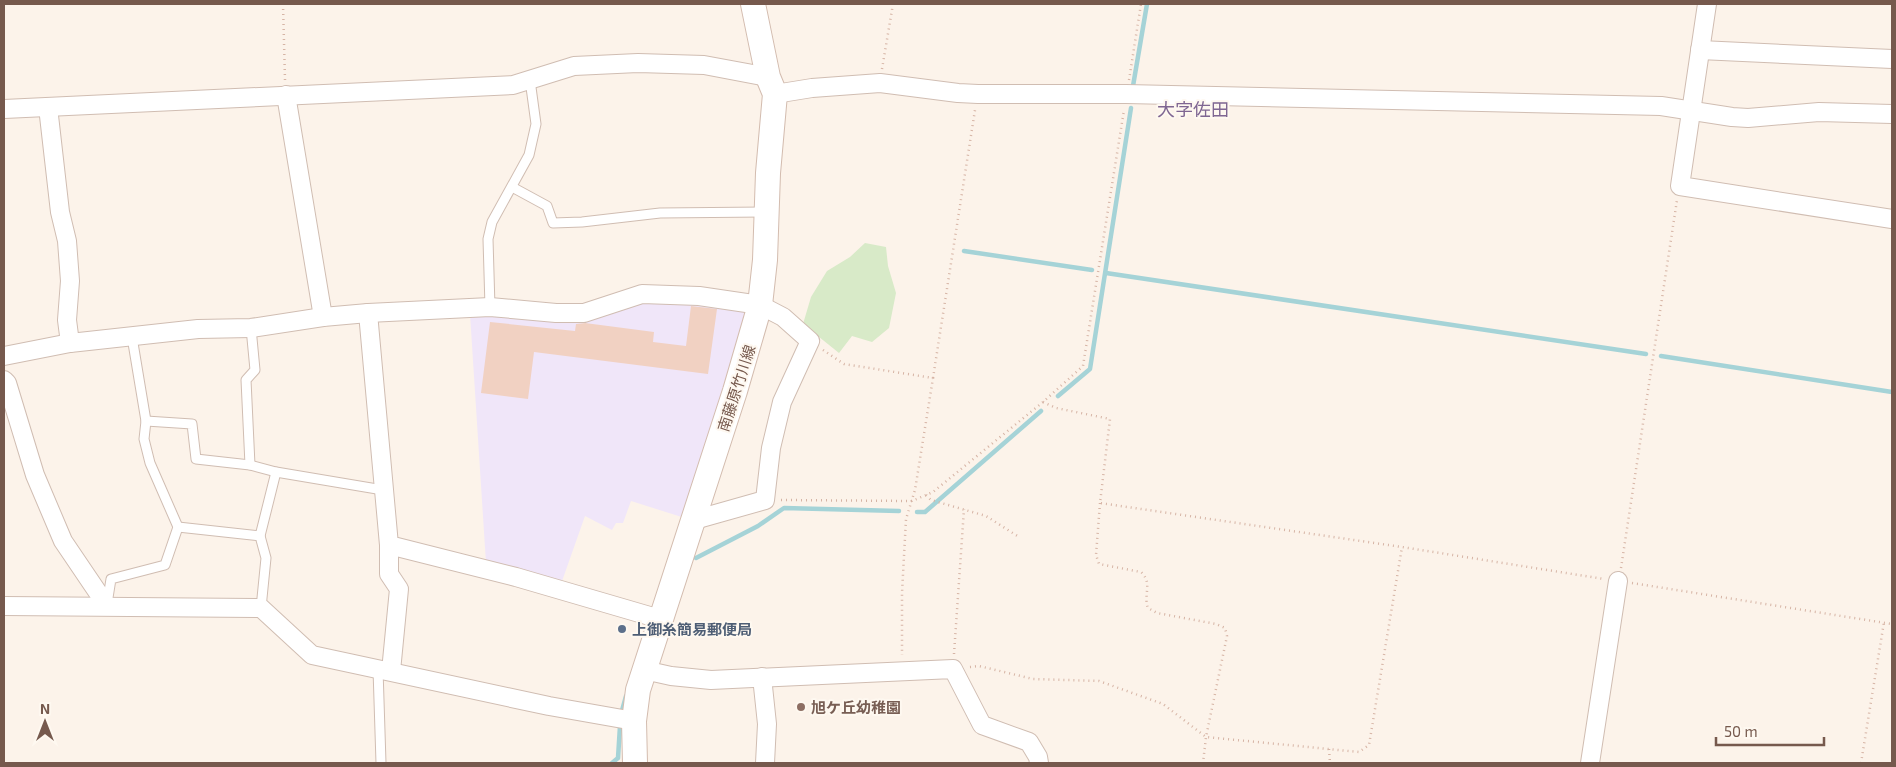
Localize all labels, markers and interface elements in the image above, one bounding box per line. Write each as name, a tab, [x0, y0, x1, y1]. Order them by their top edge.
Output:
district label: 大字佐田	[1157, 98, 1229, 120]
street label: 南藤原竹川線	[714, 342, 758, 434]
place label: 上御糸簡易郵便局	[632, 620, 752, 638]
marker: 上御糸簡易郵便局	[616, 623, 628, 635]
north arrow	[20, 697, 70, 747]
place label: 旭ケ丘幼稚園	[811, 698, 901, 716]
text: N	[40, 700, 50, 717]
marker: 旭ケ丘幼稚園	[795, 701, 807, 713]
scale bar	[1716, 714, 1824, 746]
text: 50 m	[1724, 722, 1758, 740]

